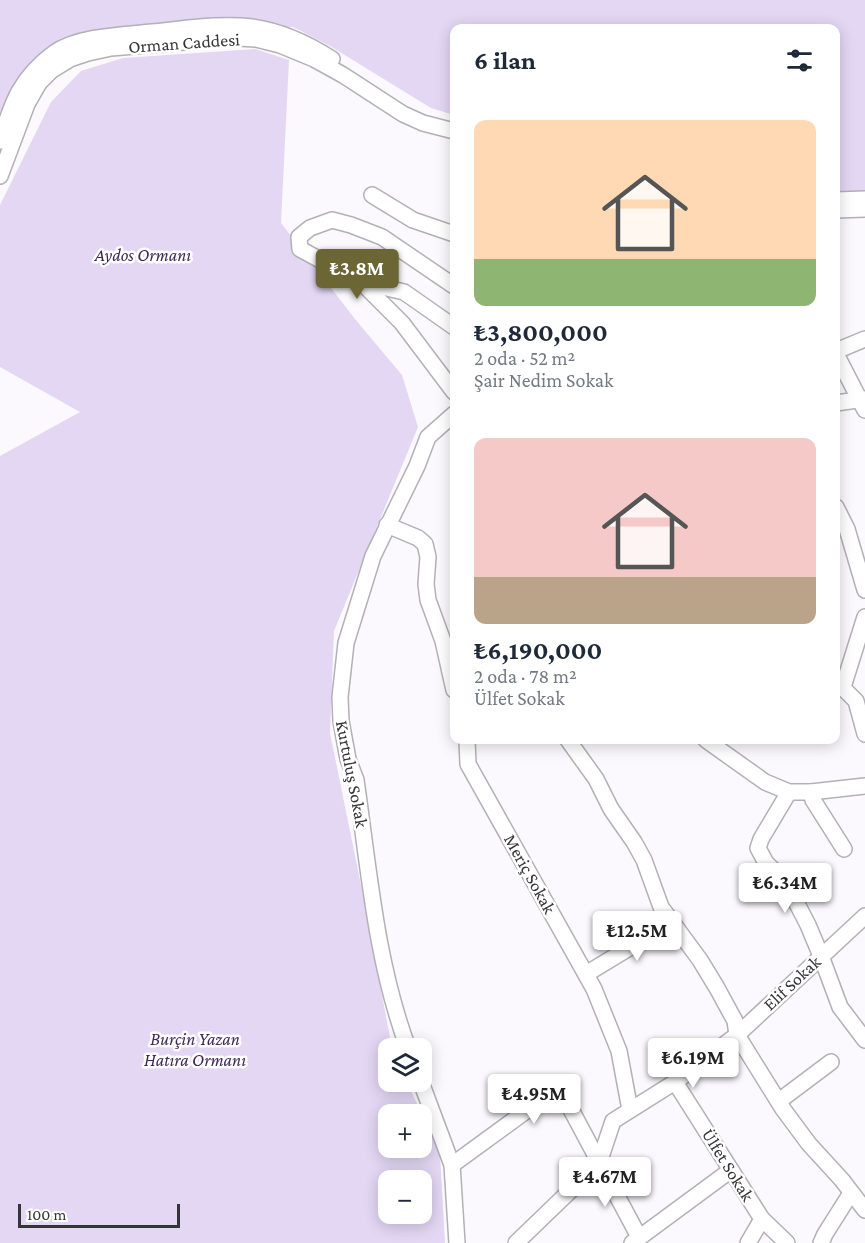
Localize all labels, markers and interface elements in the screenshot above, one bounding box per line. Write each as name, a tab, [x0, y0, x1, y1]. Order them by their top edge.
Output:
street label: Orman Caddesi	[128, 29, 241, 57]
icon: filters	[783, 44, 816, 77]
text: 6 ilan	[474, 46, 536, 75]
icon: home	[591, 159, 699, 267]
park label: Aydos Ormanı	[94, 245, 191, 265]
pin: ₺3.8M	[315, 249, 399, 300]
text: ₺3.8M	[330, 257, 384, 279]
text: ₺3,800,000	[474, 318, 608, 347]
text: 2 oda · 52 m²	[474, 347, 575, 369]
text: Şair Nedim Sokak	[474, 369, 614, 391]
icon: home	[591, 477, 699, 585]
text: ₺6,190,000	[474, 636, 602, 665]
text: 2 oda · 78 m²	[474, 665, 577, 687]
text: Ülfet Sokak	[474, 687, 565, 709]
street label: Kurtuluş Sokak	[332, 719, 372, 830]
street label: Meriç Sokak	[500, 831, 560, 918]
pin: ₺6.34M	[736, 863, 834, 914]
text: ₺6.34M	[753, 871, 817, 893]
pin: ₺12.5M	[588, 911, 686, 962]
text: ₺12.5M	[607, 919, 667, 941]
street label: Elif Sokak	[759, 951, 825, 1014]
park label: Burçin Yazan Hatıra Ormanı	[144, 1029, 246, 1070]
map controls	[378, 1038, 432, 1224]
button: layers	[378, 1038, 432, 1092]
pin: ₺6.19M	[644, 1038, 742, 1089]
text: ₺6.19M	[662, 1046, 724, 1068]
pin: ₺4.95M	[485, 1074, 583, 1125]
text: ₺4.95M	[502, 1082, 566, 1104]
button: +	[378, 1104, 432, 1158]
street label: Ülfet Sokak	[698, 1125, 758, 1205]
pin: ₺4.67M	[556, 1157, 654, 1208]
text: ₺4.67M	[573, 1165, 637, 1187]
button: −	[378, 1170, 432, 1224]
scale bar	[18, 1201, 180, 1228]
text: 100 m	[27, 1206, 66, 1223]

